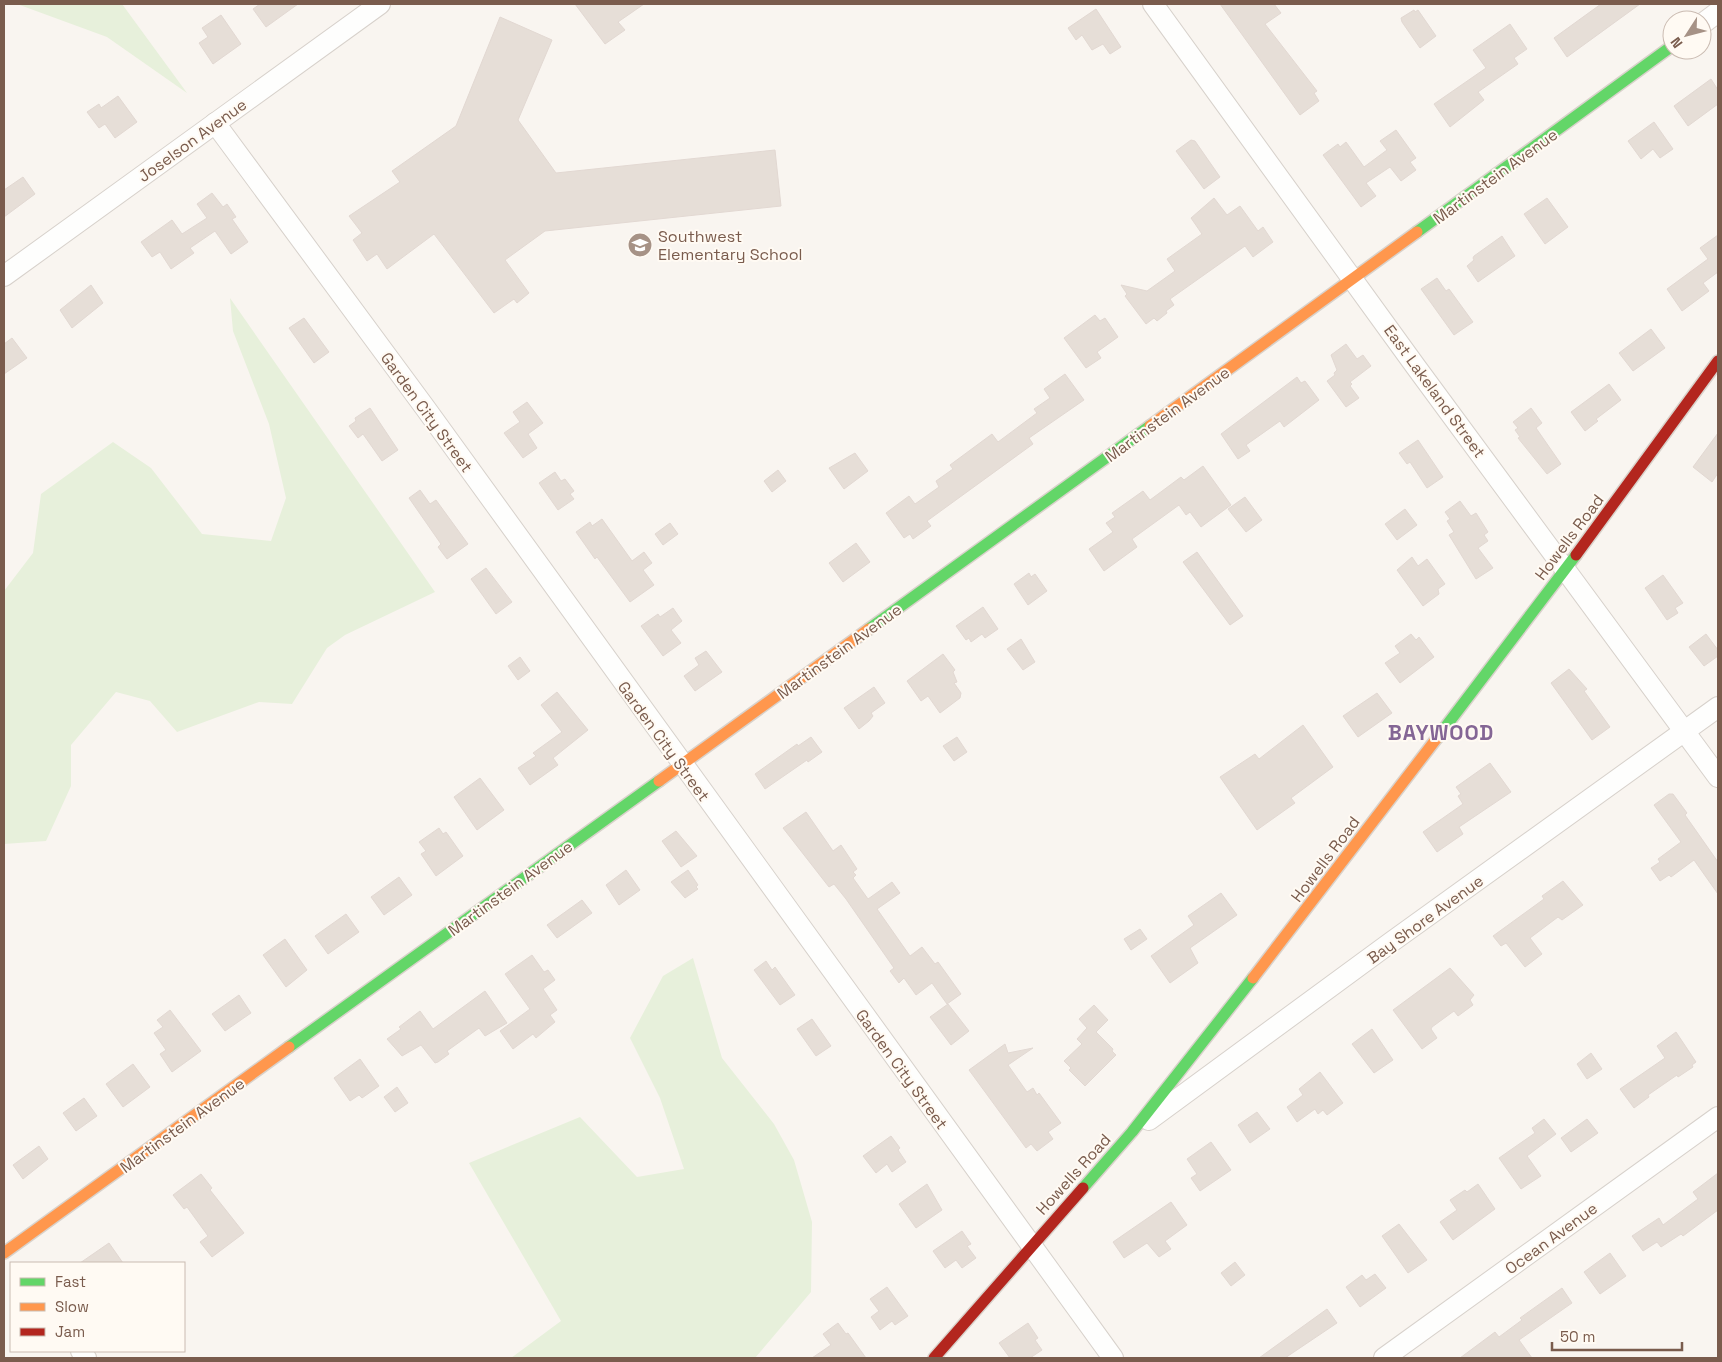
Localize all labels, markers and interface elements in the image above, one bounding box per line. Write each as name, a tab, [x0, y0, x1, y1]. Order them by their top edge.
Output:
north arrow	[1662, 10, 1712, 60]
text: N	[1666, 34, 1687, 52]
street label: Joselson Avenue	[134, 94, 251, 187]
street label: Martinstein Avenue	[1429, 124, 1562, 229]
place label: Southwest Elementary School	[658, 226, 803, 265]
school or university icon: Southwest Elementary School	[627, 232, 653, 258]
street label: East Lakeland Street	[1379, 321, 1490, 462]
street label: Garden City Street	[376, 348, 477, 477]
street label: Martinstein Avenue	[1101, 362, 1234, 467]
street label: Howells Road	[1530, 490, 1608, 584]
street label: Martinstein Avenue	[773, 599, 906, 704]
street label: Garden City Street	[613, 677, 714, 806]
district label: BAYWOOD	[1388, 719, 1494, 746]
street label: Howells Road	[1286, 812, 1364, 906]
street label: Martinstein Avenue	[444, 836, 577, 941]
street label: Bay Shore Avenue	[1363, 870, 1488, 969]
street label: Garden City Street	[851, 1005, 952, 1134]
street label: Martinstein Avenue	[116, 1073, 249, 1178]
street label: Howells Road	[1031, 1129, 1115, 1219]
street label: Ocean Avenue	[1501, 1198, 1602, 1279]
legend	[10, 1262, 185, 1352]
text: Fast	[55, 1272, 86, 1291]
text: Slow	[55, 1297, 89, 1316]
scale bar	[1552, 1320, 1682, 1352]
text: Jam	[55, 1322, 85, 1341]
text: 50 m	[1560, 1327, 1595, 1346]

